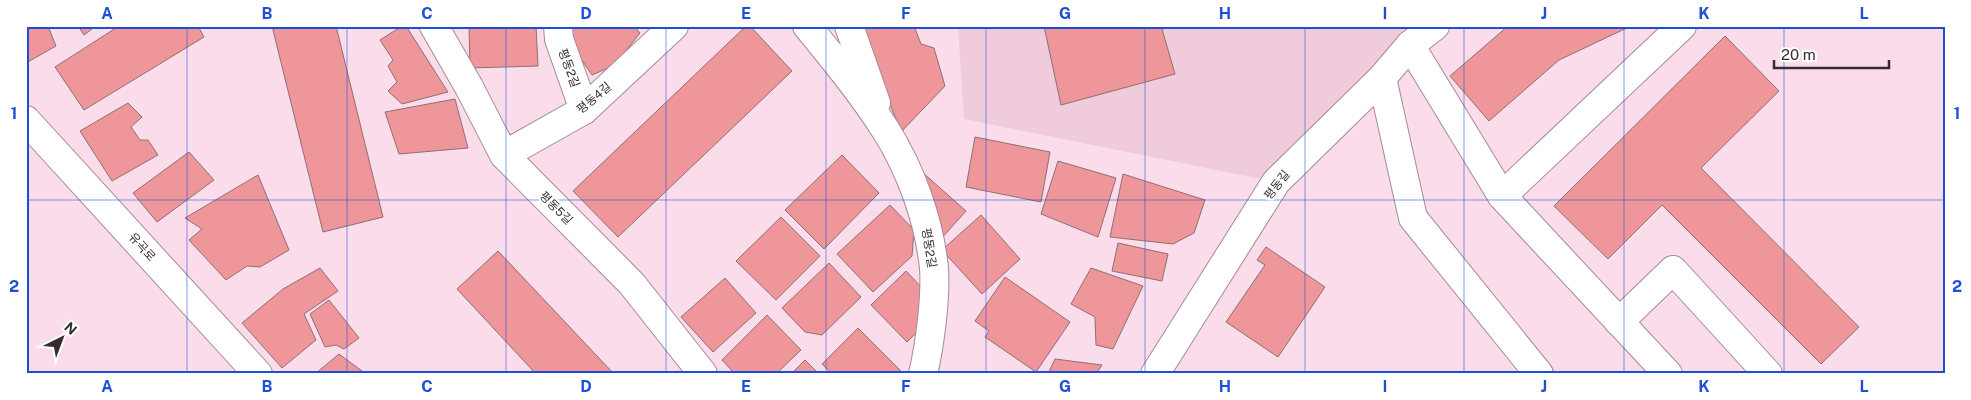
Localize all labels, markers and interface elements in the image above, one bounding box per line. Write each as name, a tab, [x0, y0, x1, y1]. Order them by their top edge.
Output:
text: A	[101, 4, 113, 23]
text: B	[262, 4, 273, 23]
text: C	[421, 4, 433, 23]
text: D	[580, 4, 592, 23]
text: E	[741, 4, 751, 23]
text: F	[901, 4, 911, 23]
text: G	[1059, 4, 1071, 23]
text: H	[1219, 4, 1231, 23]
text: I	[1383, 4, 1387, 23]
text: J	[1541, 4, 1547, 23]
text: K	[1698, 4, 1710, 23]
text: L	[1859, 4, 1869, 23]
scale bar	[1774, 38, 1888, 70]
text: 20 m	[1781, 46, 1816, 63]
street label: 평동2길	[556, 47, 582, 89]
street label: 평동4길	[574, 80, 614, 116]
text: 1	[11, 104, 17, 123]
text: 1	[1954, 104, 1960, 123]
street label: 평동길	[1261, 168, 1293, 202]
street label: 평동5길	[537, 189, 575, 227]
street label: 평동2길	[919, 227, 939, 269]
street label: 유곡로	[126, 230, 158, 264]
text: 2	[9, 277, 19, 296]
text: 2	[1952, 277, 1962, 296]
north arrow	[38, 312, 88, 362]
text: N	[61, 319, 80, 338]
text: A	[101, 377, 113, 396]
text: B	[262, 377, 273, 396]
text: C	[421, 377, 433, 396]
text: D	[580, 377, 592, 396]
text: E	[741, 377, 751, 396]
text: F	[901, 377, 911, 396]
text: G	[1059, 377, 1071, 396]
text: H	[1219, 377, 1231, 396]
text: I	[1383, 377, 1387, 396]
text: J	[1541, 377, 1547, 396]
text: K	[1698, 377, 1710, 396]
text: L	[1859, 377, 1869, 396]

